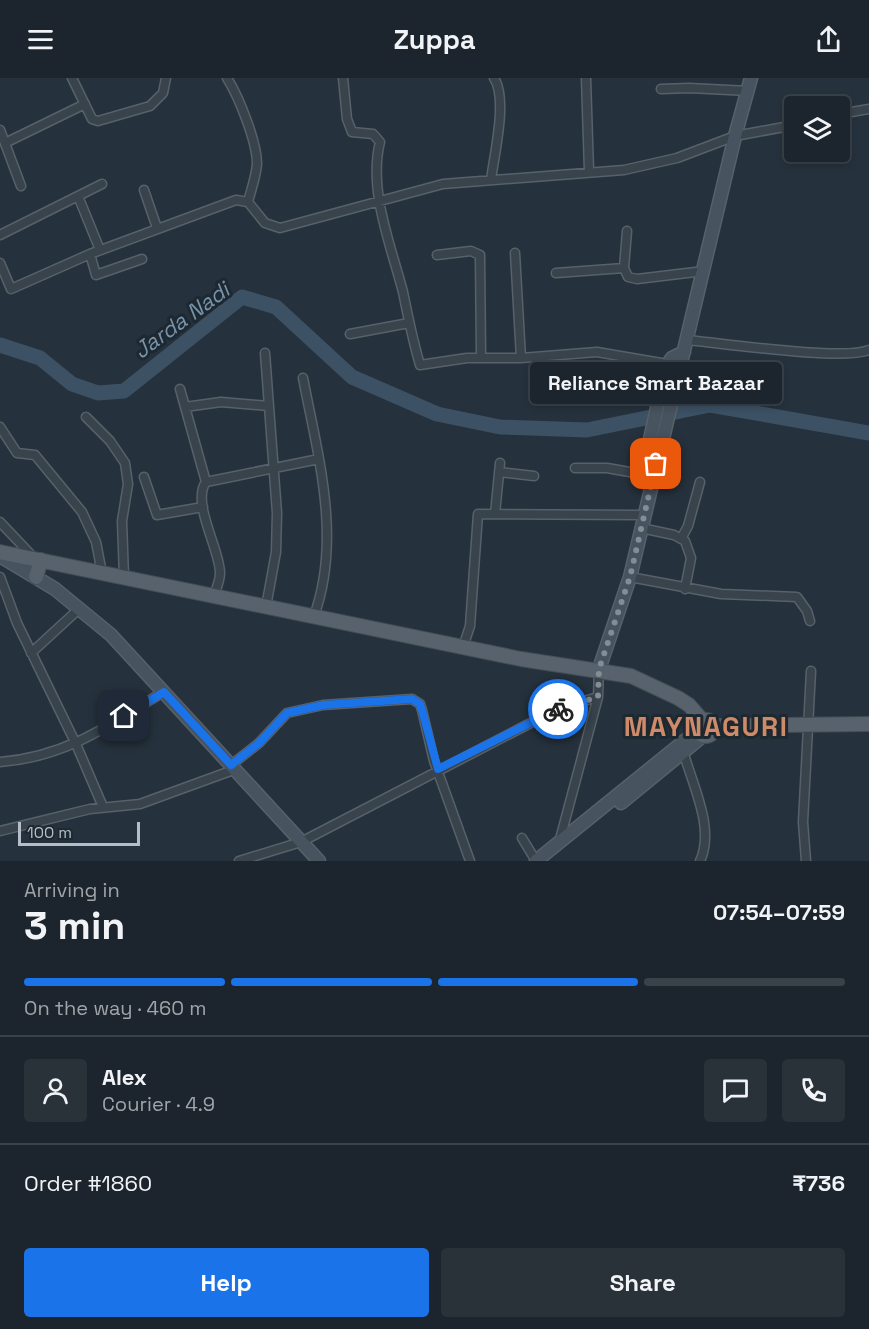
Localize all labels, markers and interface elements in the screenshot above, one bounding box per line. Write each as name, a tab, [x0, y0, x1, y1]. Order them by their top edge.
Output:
text: Zuppa	[393, 22, 476, 57]
icon: menu	[24, 23, 57, 56]
icon: share	[812, 23, 845, 56]
map controls	[784, 96, 850, 162]
button: layers	[784, 96, 850, 162]
water label: Jarda Nadi	[127, 274, 237, 364]
callout: Reliance Smart Bazaar	[530, 362, 782, 404]
text: Reliance Smart Bazaar	[548, 370, 764, 396]
pin	[630, 438, 681, 489]
icon: bag	[639, 447, 672, 480]
courier	[528, 679, 588, 739]
pin	[98, 690, 149, 741]
icon: bike	[542, 693, 575, 726]
icon: home	[107, 699, 140, 732]
district label: MAYNAGURI	[624, 709, 788, 744]
scale bar	[18, 819, 140, 846]
text: 100 m	[27, 822, 72, 843]
text: Arriving in	[24, 877, 120, 903]
text: 07:54–07:59	[713, 898, 845, 926]
text: 3 min	[24, 901, 125, 950]
text: On the way · 460 m	[24, 995, 206, 1021]
button: person	[24, 1059, 87, 1122]
button: chat	[704, 1059, 767, 1122]
button: phone	[782, 1059, 845, 1122]
text: Alex	[102, 1063, 147, 1091]
text: Courier · 4.9	[102, 1091, 215, 1117]
text: Order #1860	[24, 1169, 152, 1197]
text: ₹736	[792, 1169, 845, 1197]
button: Help	[24, 1248, 429, 1317]
button: Share	[441, 1248, 845, 1317]

